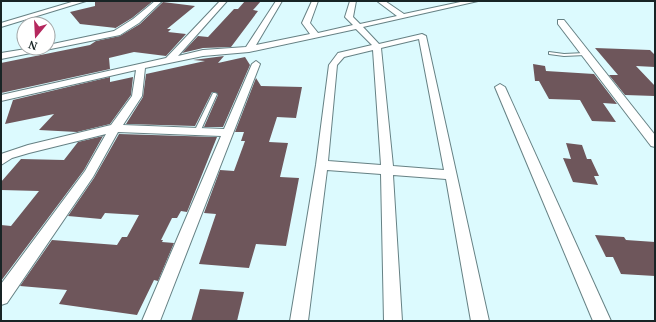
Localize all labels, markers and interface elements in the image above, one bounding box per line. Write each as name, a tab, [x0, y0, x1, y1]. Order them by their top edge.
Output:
north arrow	[16, 16, 56, 56]
text: N	[26, 37, 39, 54]

